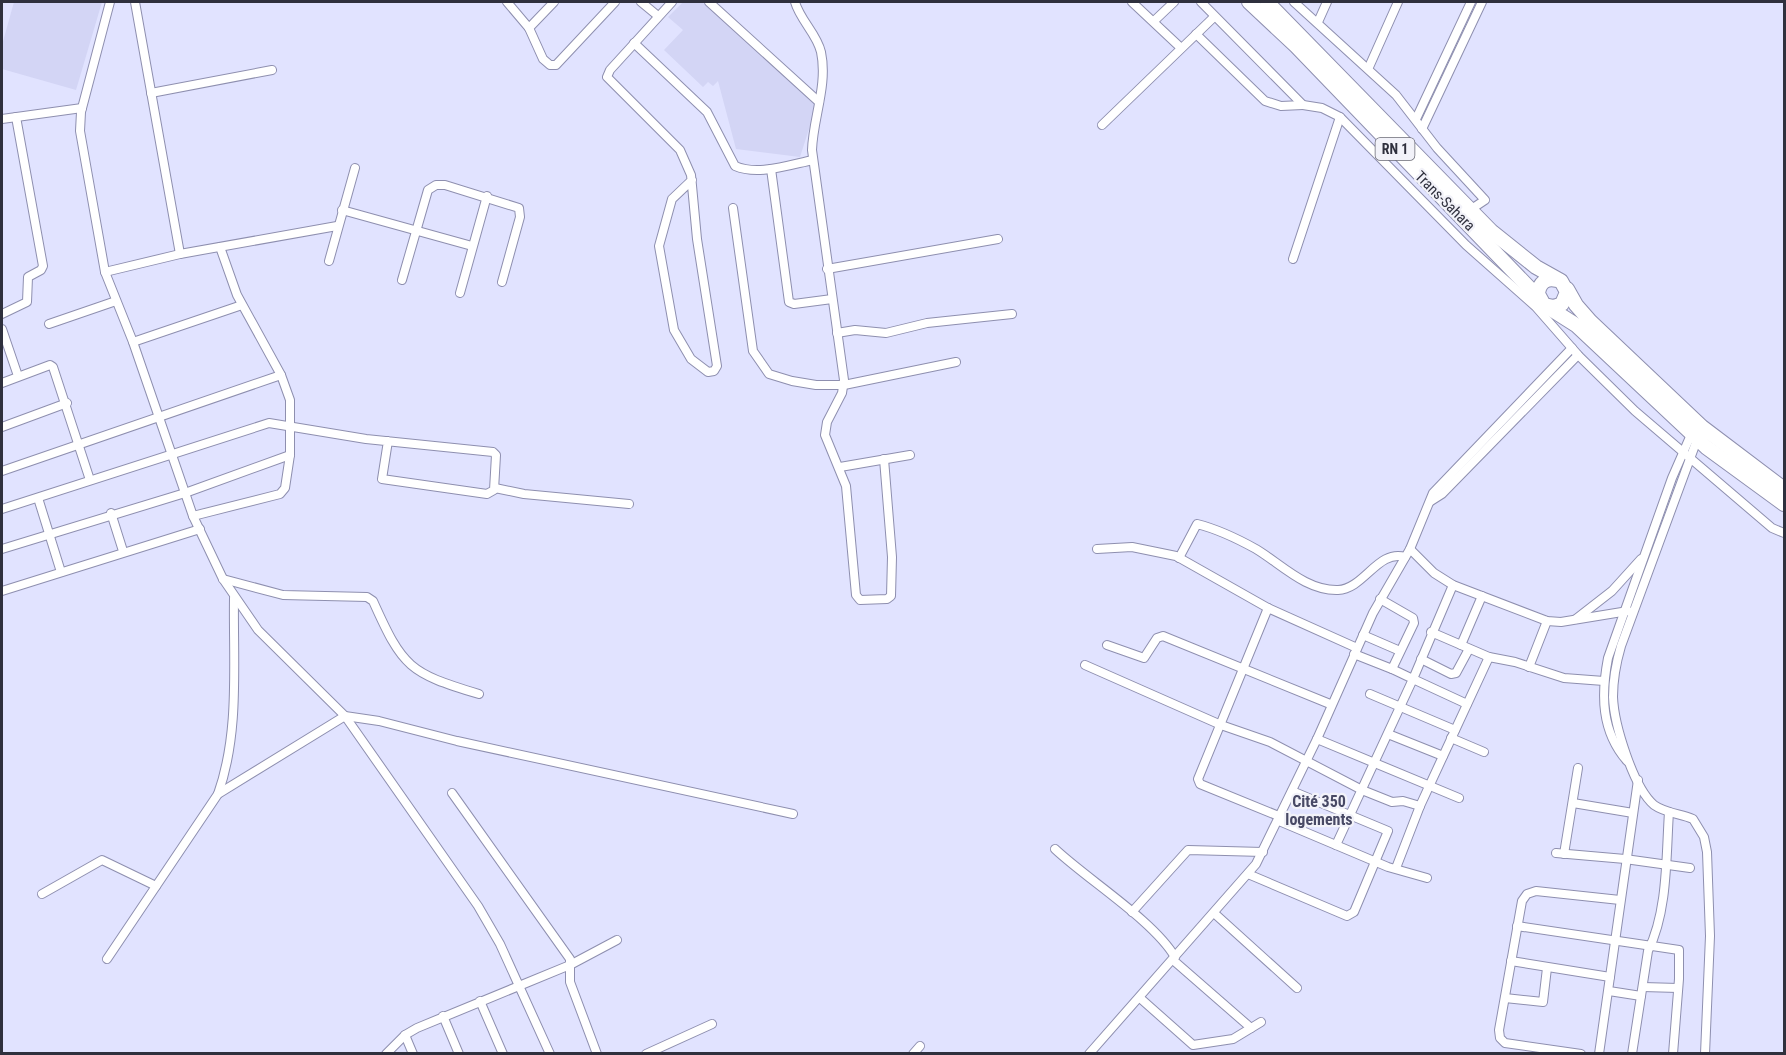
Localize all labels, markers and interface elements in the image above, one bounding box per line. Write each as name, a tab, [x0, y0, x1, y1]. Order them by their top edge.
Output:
road number: RN 1	[1376, 138, 1414, 160]
street label: Trans-Sahara	[1411, 167, 1479, 235]
district label: Cité 350 logements	[1285, 792, 1353, 829]

